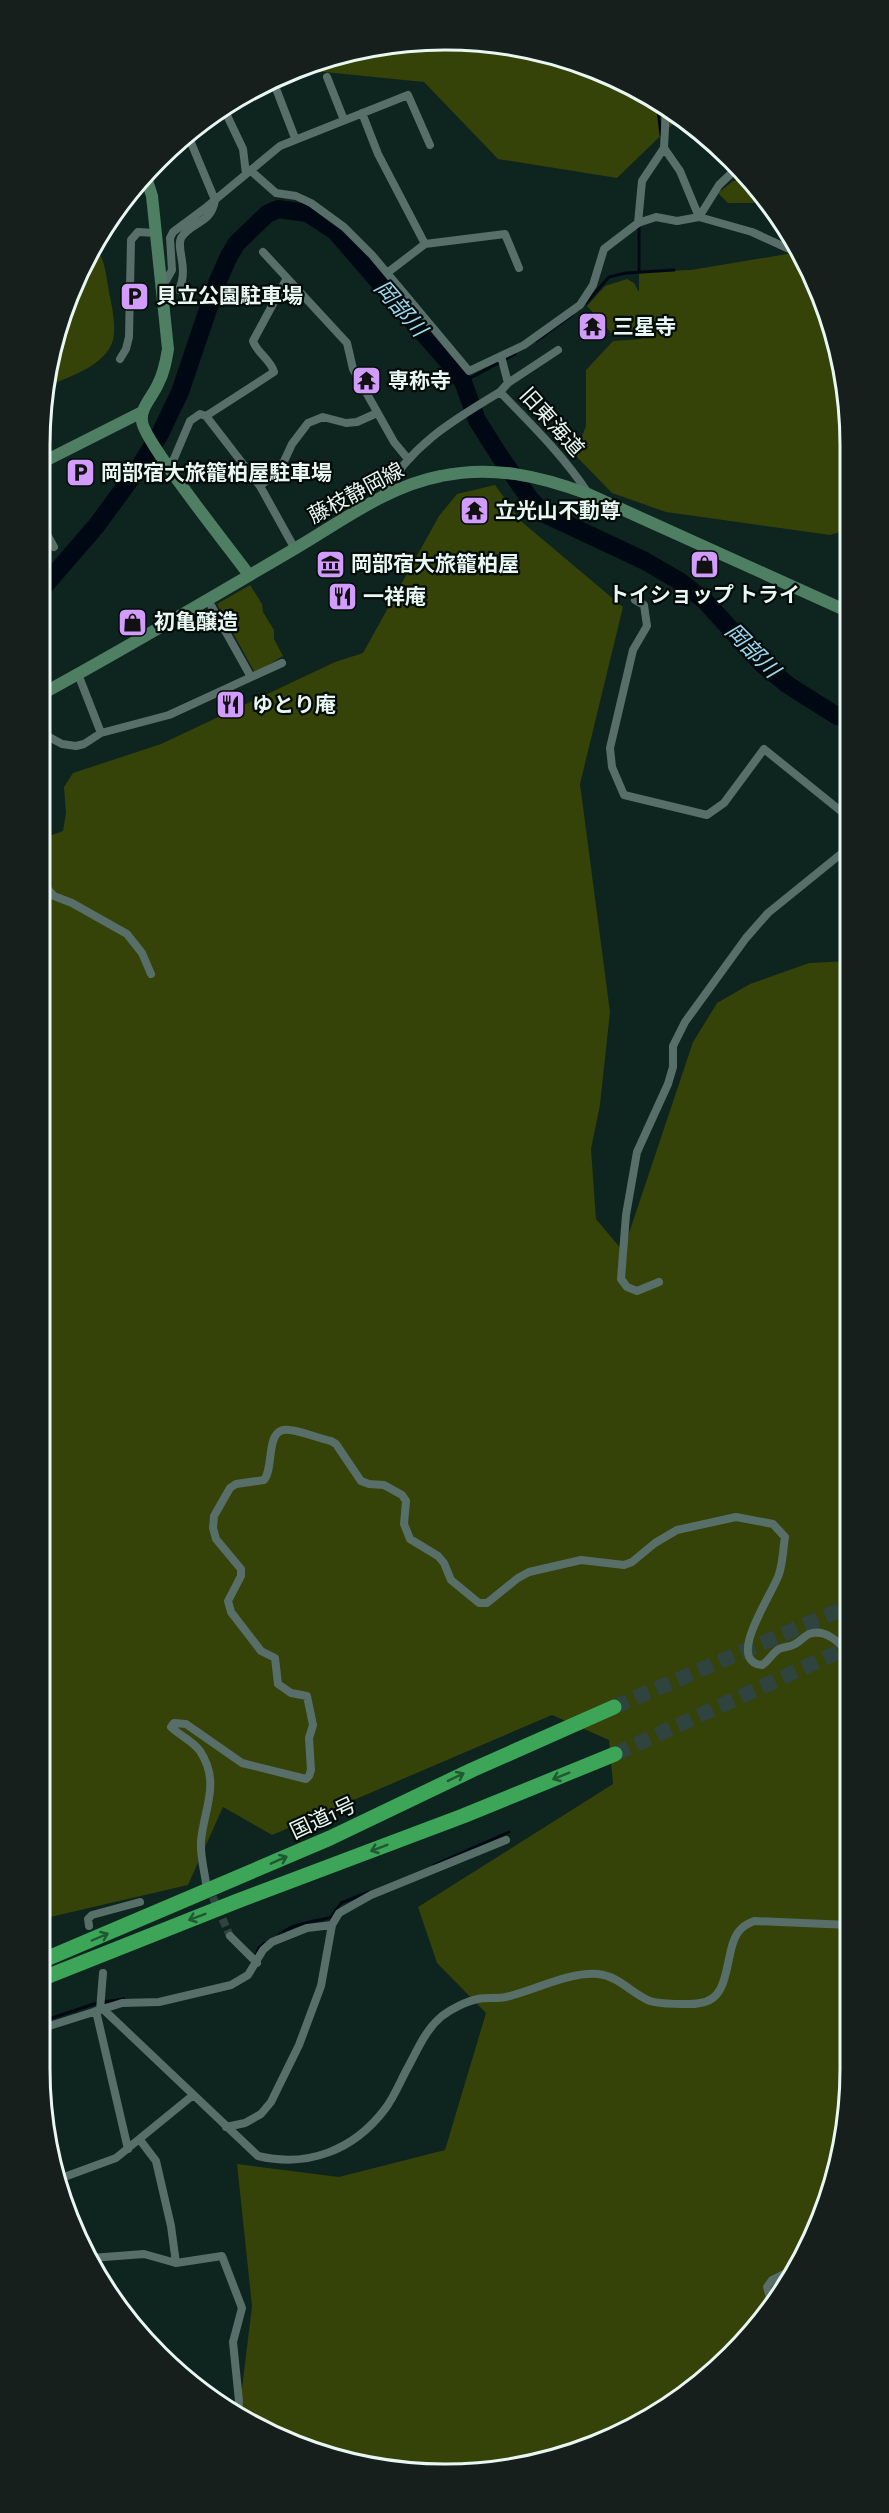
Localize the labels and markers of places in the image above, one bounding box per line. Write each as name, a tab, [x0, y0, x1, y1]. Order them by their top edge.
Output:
parking icon: 貝立公園駐車場	[119, 280, 151, 312]
place label: 貝立公園駐車場	[156, 285, 303, 307]
temple icon: 三星寺	[576, 311, 608, 343]
place label: 三星寺	[613, 316, 676, 338]
temple icon: 専称寺	[351, 365, 383, 397]
place label: 専称寺	[388, 370, 451, 392]
parking icon: 岡部宿大旅籠柏屋駐車場	[64, 457, 96, 489]
place label: 岡部宿大旅籠柏屋駐車場	[101, 461, 332, 484]
temple icon: 立光山不動尊	[458, 495, 490, 527]
place label: 立光山不動尊	[495, 500, 621, 522]
museum icon: 岡部宿大旅籠柏屋	[314, 548, 346, 580]
shop icon: トイショップ トライ	[688, 548, 720, 580]
place label: 岡部宿大旅籠柏屋	[351, 552, 519, 575]
restaurant icon: 一祥庵	[326, 581, 358, 613]
place label: トイショップ トライ	[608, 584, 800, 606]
place label: 一祥庵	[363, 586, 426, 608]
shop icon: 初亀醸造	[117, 606, 149, 638]
place label: 初亀醸造	[154, 610, 238, 633]
restaurant icon: ゆとり庵	[215, 689, 247, 721]
place label: ゆとり庵	[252, 694, 336, 716]

